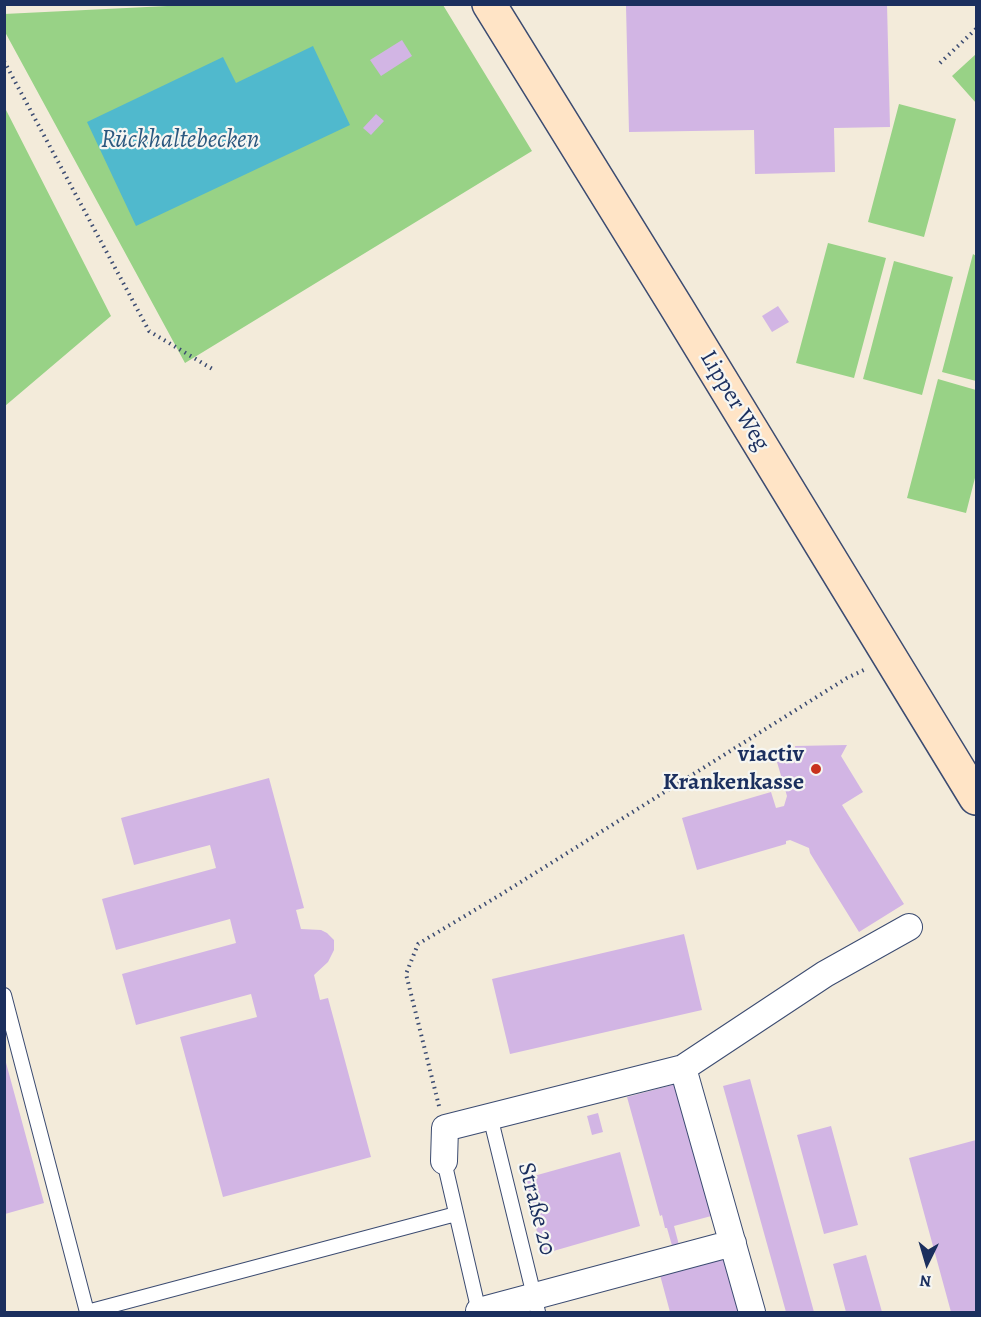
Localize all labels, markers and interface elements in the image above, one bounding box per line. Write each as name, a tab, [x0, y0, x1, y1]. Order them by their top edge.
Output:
water label: Rückhaltebecken	[101, 125, 259, 157]
street label: Lipper Weg	[693, 346, 775, 456]
place label: viactiv Krankenkasse	[663, 741, 804, 797]
marker: viactiv Krankenkasse	[809, 762, 823, 776]
street label: Straße 20	[511, 1160, 561, 1258]
north arrow	[897, 1233, 957, 1293]
text: N	[919, 1269, 932, 1292]

